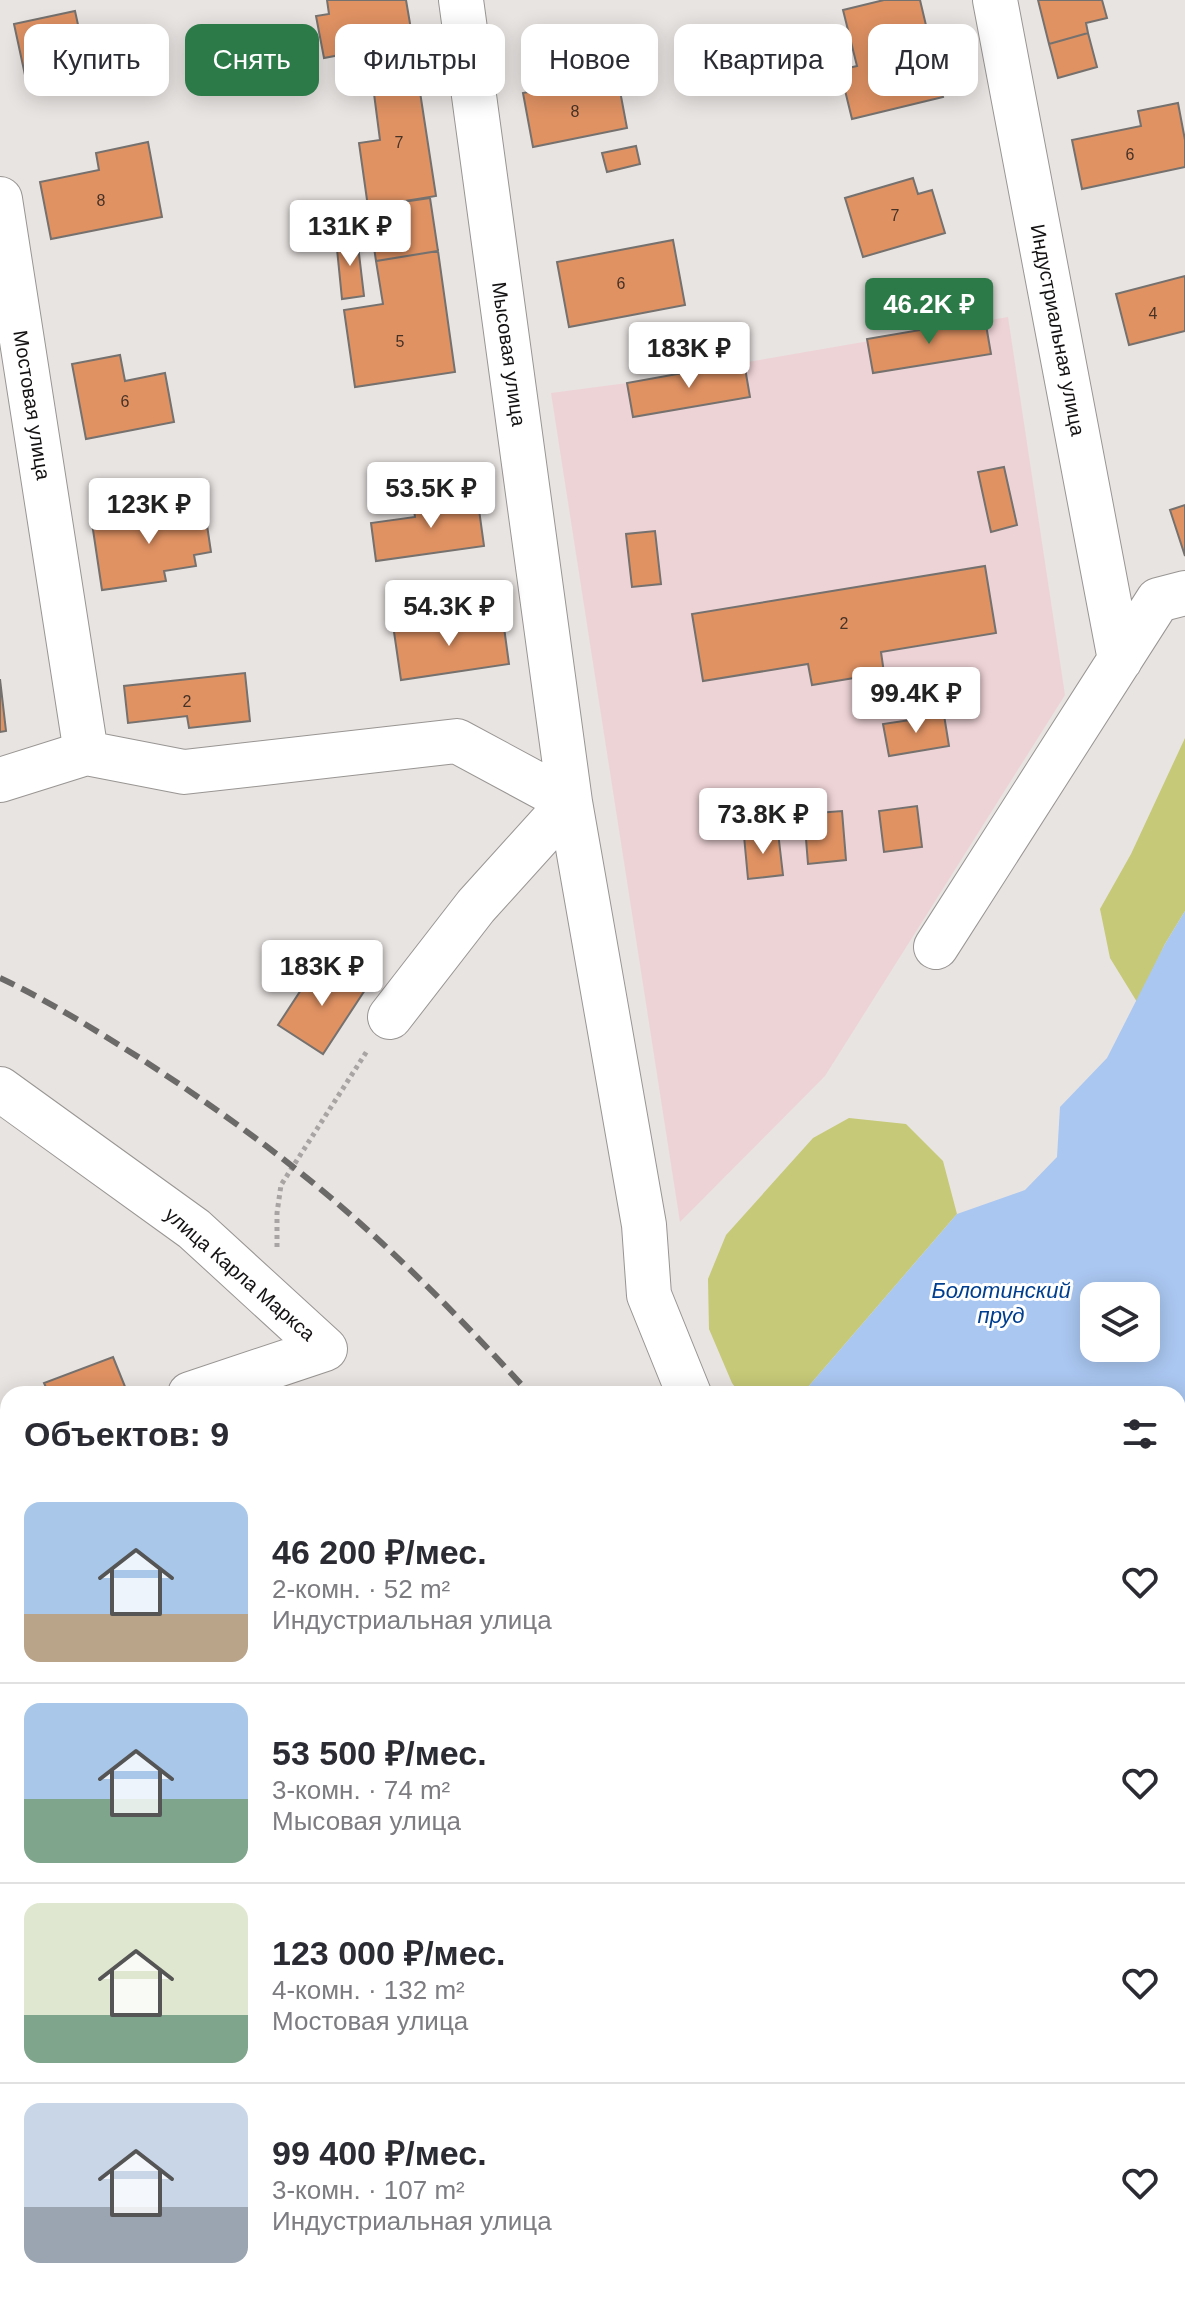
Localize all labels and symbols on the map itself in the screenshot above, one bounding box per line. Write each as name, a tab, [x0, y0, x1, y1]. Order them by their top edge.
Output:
house number: 8	[571, 103, 580, 120]
house number: 7	[395, 134, 404, 151]
house number: 6	[1126, 146, 1135, 163]
house number: 8	[97, 192, 106, 209]
pin: 131K ₽	[285, 200, 415, 268]
house number: 7	[891, 207, 900, 224]
street label: Индустриальная улица	[1027, 222, 1089, 439]
house number: 6	[617, 275, 626, 292]
pin: 46.2K ₽	[855, 278, 1003, 346]
street label: Мысовая улица	[488, 281, 530, 428]
house number: 4	[1149, 305, 1158, 322]
pin: 183K ₽	[624, 322, 754, 390]
street label: Мостовая улица	[9, 329, 55, 482]
house number: 5	[396, 333, 405, 350]
house number: 6	[121, 393, 130, 410]
pin: 53.5K ₽	[357, 462, 505, 530]
pin: 123K ₽	[84, 478, 214, 546]
pin: 54.3K ₽	[375, 580, 523, 648]
house number: 2	[840, 615, 849, 632]
pin: 99.4K ₽	[842, 667, 990, 735]
house number: 2	[183, 693, 192, 710]
pin: 73.8K ₽	[689, 788, 837, 856]
pin: 183K ₽	[257, 940, 387, 1008]
street label: улица Карла Маркса	[161, 1203, 320, 1346]
water label: Болотинский пруд	[931, 1278, 1071, 1328]

